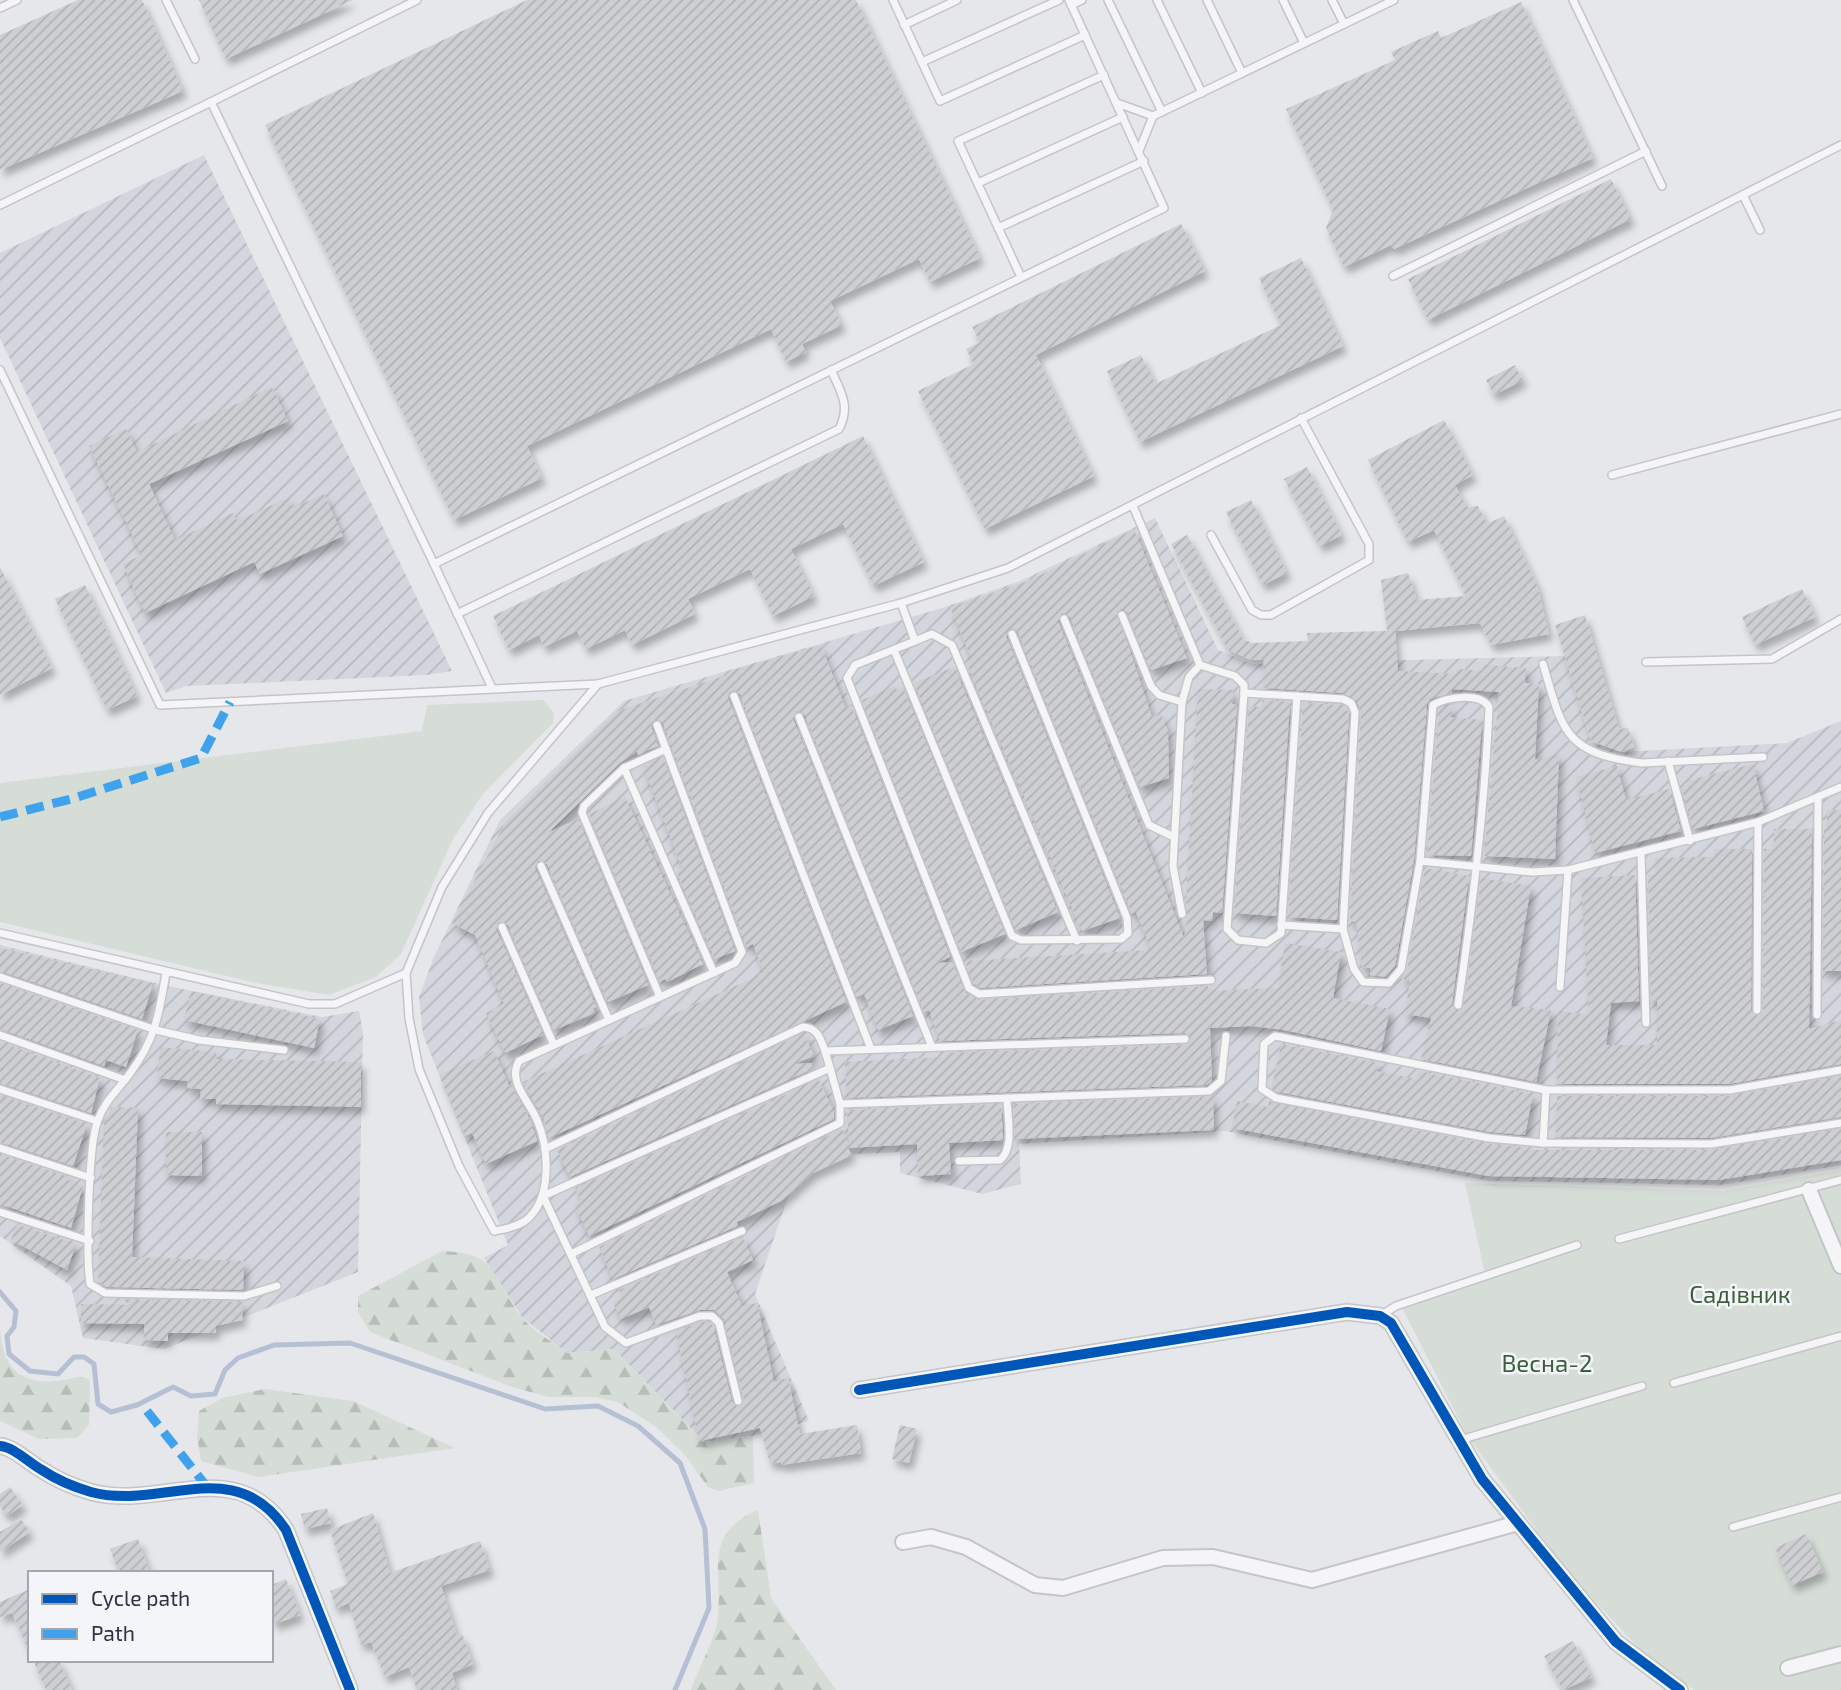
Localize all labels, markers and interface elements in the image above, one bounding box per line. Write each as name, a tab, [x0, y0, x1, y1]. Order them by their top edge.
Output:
park label: Садівник	[1689, 1279, 1791, 1308]
park label: Весна-2	[1501, 1348, 1593, 1377]
legend	[28, 1571, 273, 1662]
text: Cycle path	[91, 1585, 190, 1610]
text: Path	[91, 1620, 135, 1645]

